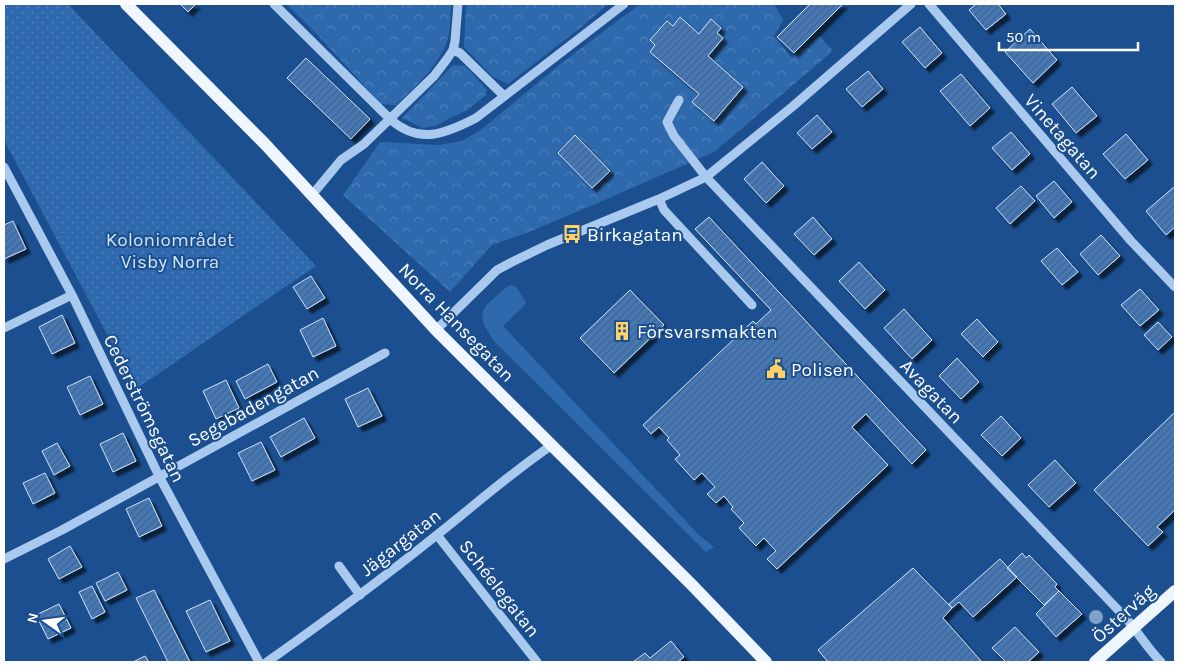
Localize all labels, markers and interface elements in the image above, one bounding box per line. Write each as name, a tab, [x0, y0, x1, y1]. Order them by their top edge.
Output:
scale bar	[999, 20, 1138, 52]
text: 50 m	[1006, 28, 1041, 46]
street label: Vinetagatan	[1019, 90, 1105, 184]
bus stop icon: Birkagatan	[561, 223, 583, 245]
place label: Birkagatan	[587, 224, 683, 246]
park label: Koloniområdet Visby Norra	[106, 229, 234, 273]
street label: Norra Hansegatan	[394, 259, 519, 387]
building icon: Försvarsmakten	[611, 320, 633, 342]
place label: Försvarsmakten	[637, 321, 778, 343]
street label: Cederströmsgatan	[99, 331, 189, 486]
street label: Avagatan	[895, 355, 967, 428]
public building icon: Polisen	[765, 358, 787, 380]
place label: Polisen	[791, 359, 854, 381]
street label: Segebadengatan	[184, 362, 323, 452]
street label: Jägargatan	[356, 505, 445, 581]
street label: Schéelegatan	[454, 536, 544, 642]
street label: Österväg	[1088, 580, 1160, 648]
north arrow	[20, 596, 70, 646]
text: N	[23, 611, 42, 625]

